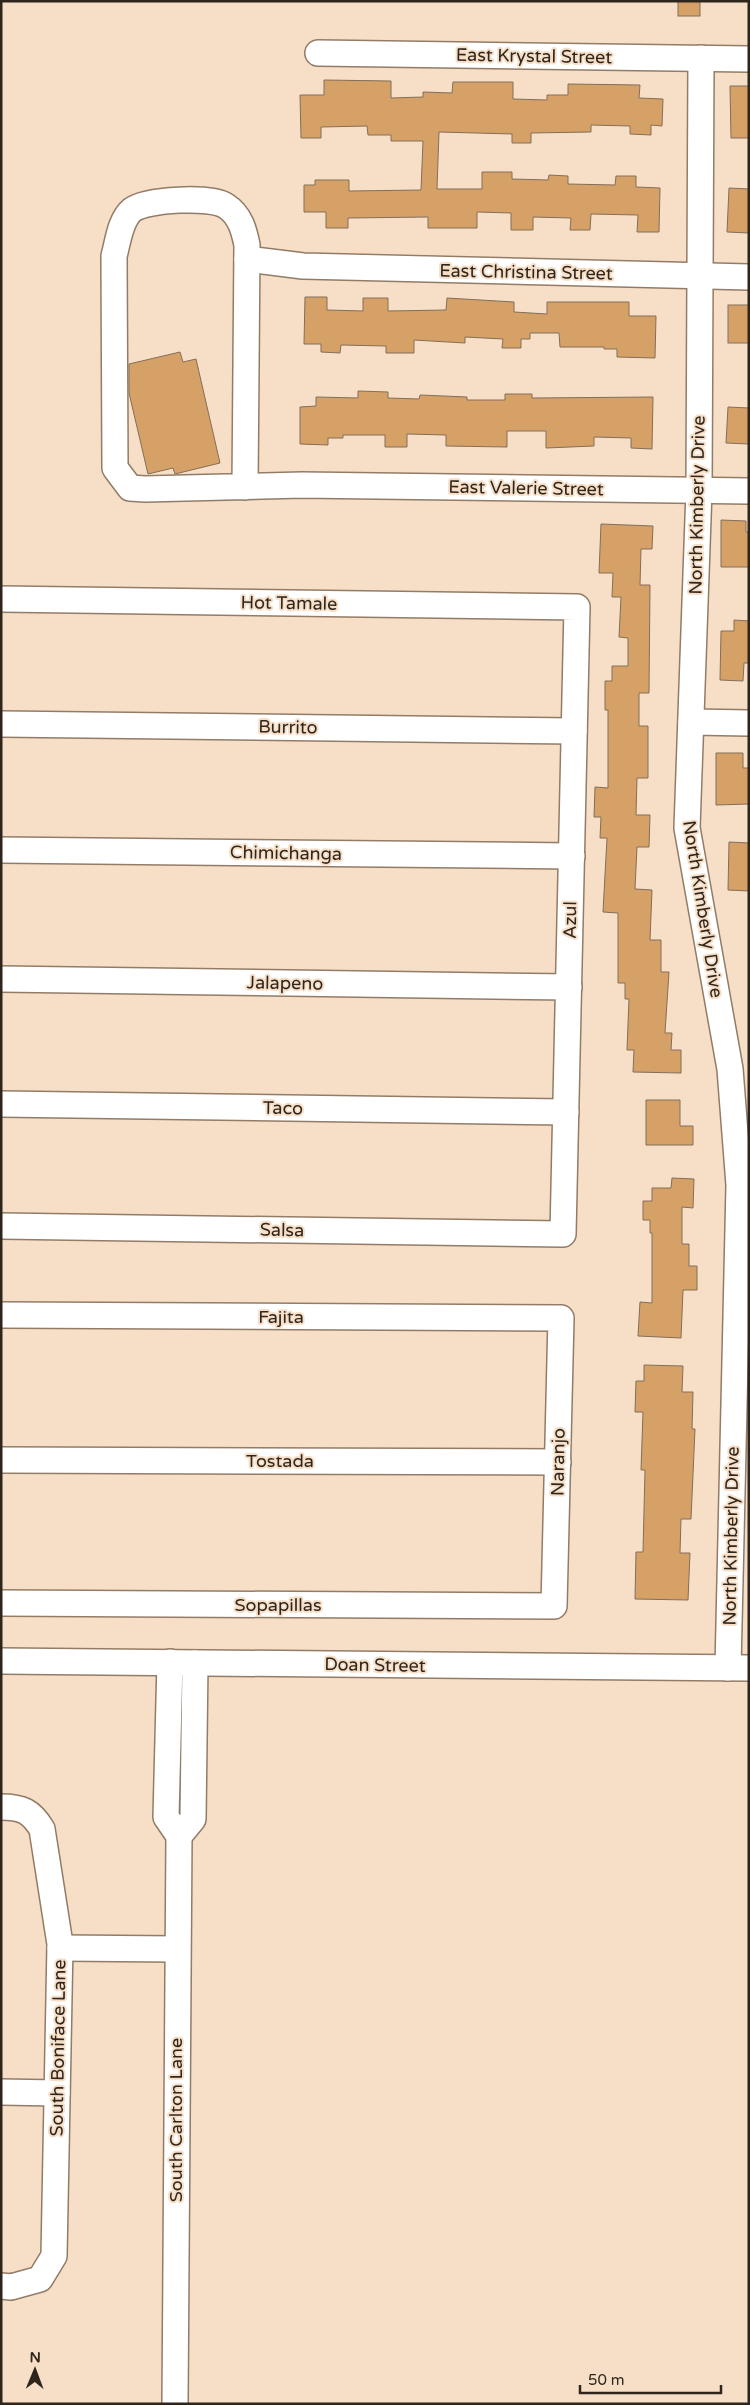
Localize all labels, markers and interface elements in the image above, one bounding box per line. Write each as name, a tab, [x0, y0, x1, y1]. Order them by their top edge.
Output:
street label: East Krystal Street	[456, 44, 612, 68]
street label: East Christina Street	[439, 259, 613, 285]
street label: North Kimberly Drive	[684, 415, 710, 595]
street label: East Valerie Street	[448, 476, 604, 500]
street label: Hot Tamale	[240, 591, 338, 615]
street label: Burrito	[258, 715, 318, 739]
street label: North Kimberly Drive	[678, 819, 728, 999]
street label: Chimichanga	[230, 841, 342, 865]
street label: Azul	[559, 901, 581, 939]
street label: Jalapeno	[247, 971, 324, 995]
street label: Taco	[263, 1097, 303, 1119]
street label: Salsa	[260, 1219, 304, 1241]
street label: Fajita	[258, 1306, 304, 1328]
street label: Naranjo	[546, 1428, 570, 1496]
street label: North Kimberly Drive	[718, 1446, 744, 1626]
street label: Tostada	[246, 1450, 314, 1472]
street label: Sopapillas	[234, 1594, 322, 1616]
street label: Doan Street	[324, 1653, 426, 1677]
street label: South Boniface Lane	[45, 1959, 71, 2137]
street label: South Carlton Lane	[165, 2038, 187, 2202]
north arrow	[10, 2345, 60, 2395]
text: N	[29, 2349, 41, 2366]
scale bar	[580, 2362, 721, 2394]
text: 50 m	[588, 2371, 625, 2389]

